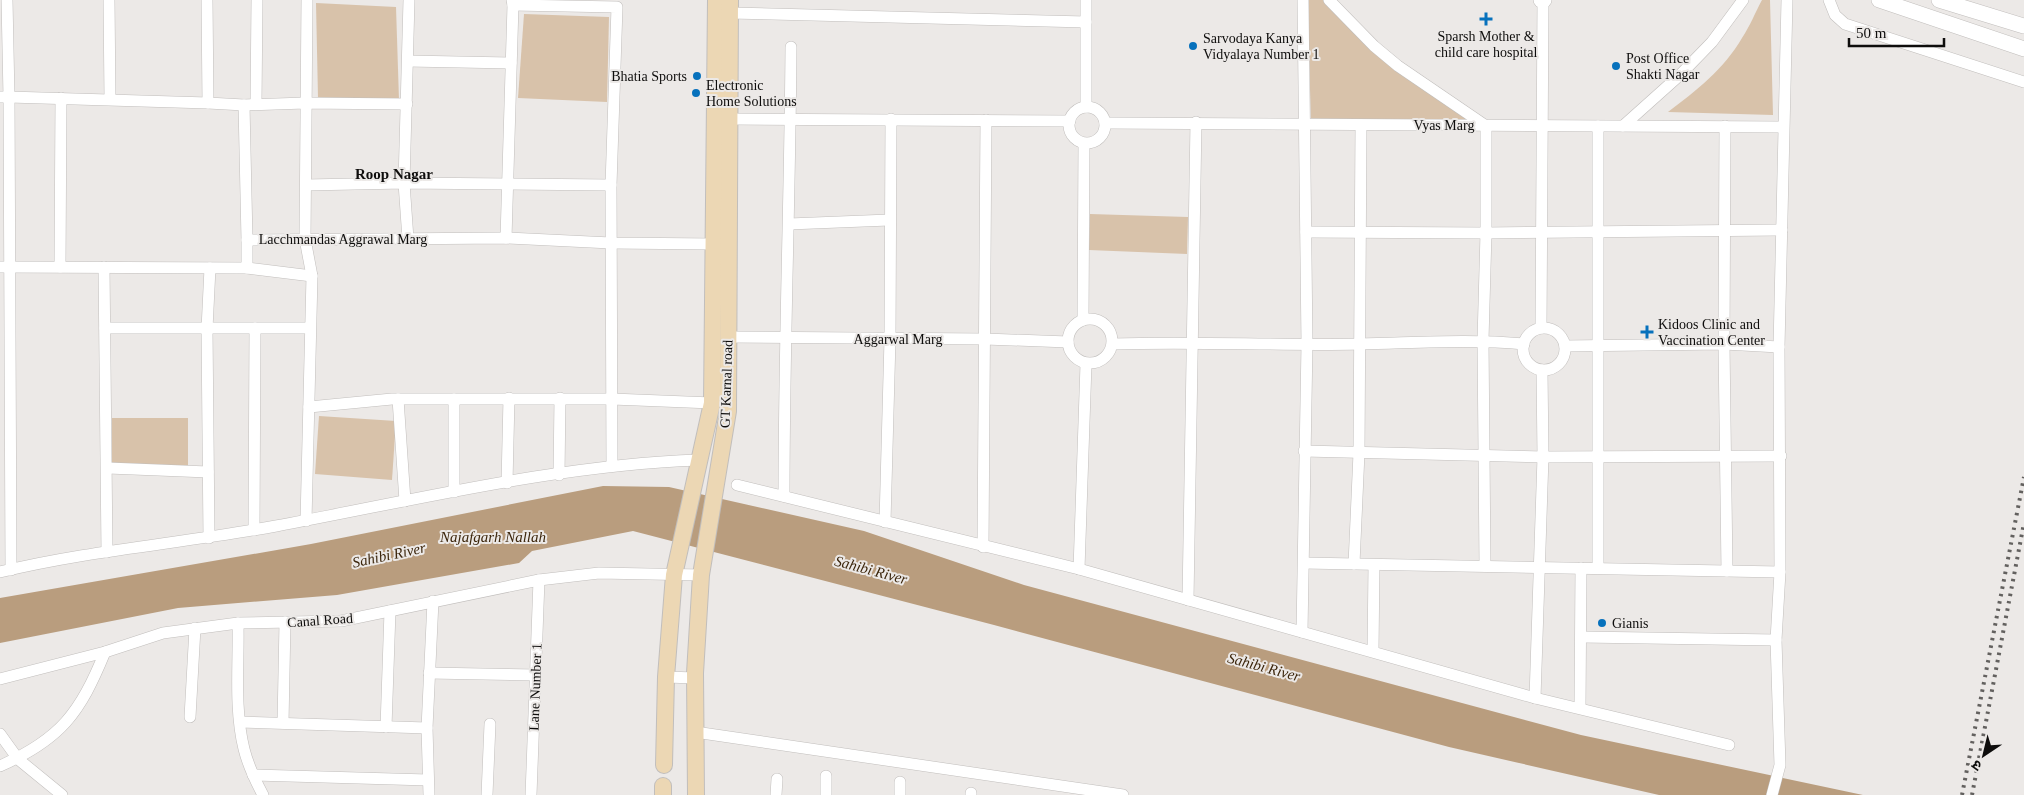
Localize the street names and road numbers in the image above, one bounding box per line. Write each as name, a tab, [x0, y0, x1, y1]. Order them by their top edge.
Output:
street label: Vyas Marg	[1414, 118, 1474, 133]
street label: Lacchmandas Aggrawal Marg	[259, 232, 427, 247]
street label: Aggarwal Marg	[854, 332, 942, 347]
street label: GT Karnal road	[717, 340, 736, 428]
street label: Canal Road	[287, 611, 353, 630]
street label: Lane Number 1	[526, 643, 545, 731]

